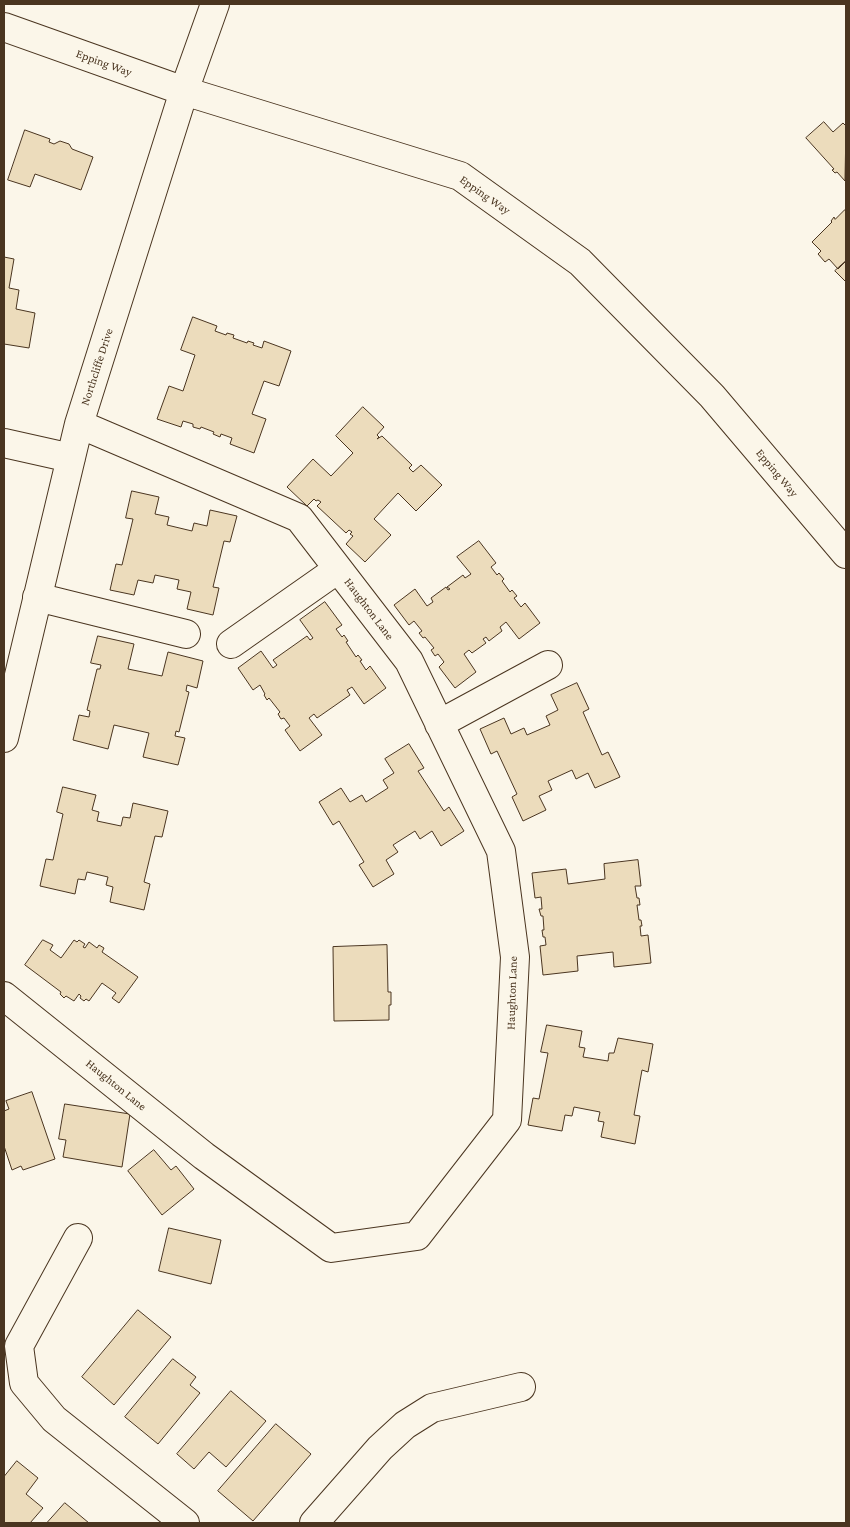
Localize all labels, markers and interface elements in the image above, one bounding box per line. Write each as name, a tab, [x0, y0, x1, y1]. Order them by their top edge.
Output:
street label: Epping Way	[74, 46, 134, 80]
street label: Epping Way	[457, 172, 513, 218]
street label: Northcliffe Drive	[78, 327, 116, 407]
street label: Epping Way	[753, 446, 801, 500]
street label: Haughton Lane	[341, 575, 397, 643]
street label: Haughton Lane	[504, 956, 520, 1030]
street label: Haughton Lane	[83, 1056, 149, 1114]

